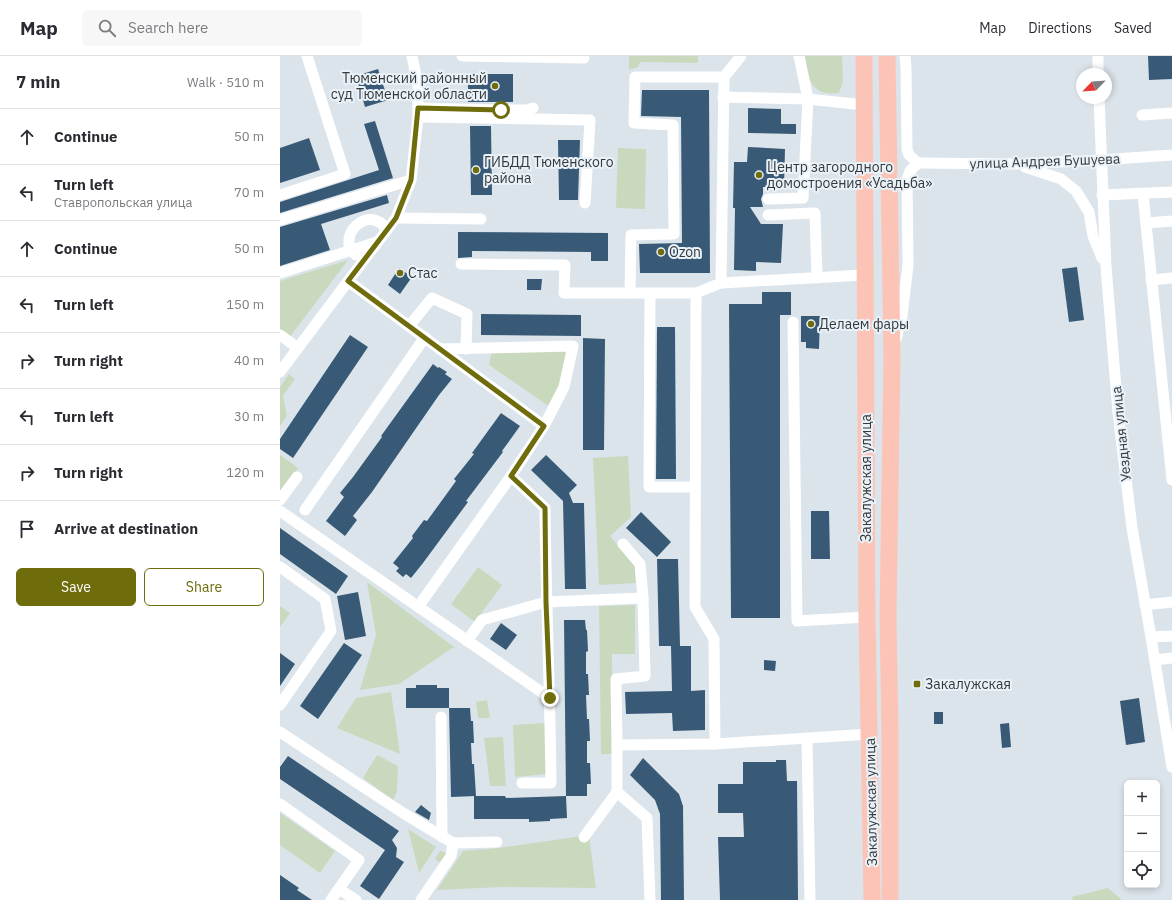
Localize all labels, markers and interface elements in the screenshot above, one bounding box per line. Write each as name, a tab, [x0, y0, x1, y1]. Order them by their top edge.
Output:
search box	[82, 10, 362, 46]
text: Map	[20, 16, 58, 40]
icon: search	[96, 17, 118, 39]
text: Search here	[128, 18, 208, 37]
text: Map	[979, 19, 1006, 37]
text: Directions	[1028, 19, 1092, 37]
text: Saved	[1114, 19, 1152, 37]
north arrow	[1076, 68, 1112, 104]
place label: Тюменский районный суд Тюменской области	[331, 69, 487, 103]
text: 7 min	[16, 71, 60, 93]
text: Walk · 510 m	[187, 74, 264, 91]
marker: Тюменский районный суд Тюменской области	[490, 81, 500, 91]
route start	[492, 101, 510, 119]
icon: ahead	[16, 126, 38, 148]
text: Continue	[54, 127, 118, 146]
text: 50 m	[234, 128, 264, 145]
street label: улица Андрея Бушуева	[969, 149, 1121, 173]
place label: ГИБДД Тюменского района	[484, 153, 614, 187]
place label: Центр загородного домостроения «Усадьба»	[767, 158, 932, 192]
marker: ГИБДД Тюменского района	[471, 165, 481, 175]
marker: Центр загородного домостроения «Усадьба»	[754, 170, 764, 180]
text: Turn left	[54, 175, 114, 194]
icon: left	[16, 182, 38, 204]
text: 70 m	[234, 184, 264, 201]
text: Ставропольская улица	[54, 194, 192, 211]
icon: ahead	[16, 238, 38, 260]
text: Continue	[54, 239, 118, 258]
text: 50 m	[234, 240, 264, 257]
place label: Ozon	[669, 243, 701, 261]
marker: Ozon	[656, 247, 666, 257]
place label: Стас	[408, 264, 438, 282]
marker: Стас	[395, 268, 405, 278]
icon: left	[16, 294, 38, 316]
text: Turn left	[54, 295, 114, 314]
text: 150 m	[226, 296, 264, 313]
place label: Делаем фары	[819, 315, 909, 333]
marker: Делаем фары	[806, 319, 816, 329]
icon: right	[16, 350, 38, 372]
text: Turn right	[54, 351, 123, 370]
text: 40 m	[234, 352, 264, 369]
street label: Уездная улица	[1107, 385, 1135, 482]
icon: left	[16, 406, 38, 428]
text: Turn left	[54, 407, 114, 426]
text: 30 m	[234, 408, 264, 425]
street label: Закалужская улица	[857, 413, 875, 542]
icon: right	[16, 462, 38, 484]
text: Turn right	[54, 463, 123, 482]
text: 120 m	[226, 464, 264, 481]
icon: arrive	[16, 518, 38, 540]
text: Arrive at destination	[54, 519, 198, 538]
button: Save	[16, 568, 136, 606]
button: Share	[144, 568, 264, 606]
place label: Закалужская	[925, 675, 1011, 693]
marker: Закалужская	[912, 679, 922, 689]
route end	[541, 689, 559, 707]
street label: Закалужская улица	[861, 737, 881, 866]
map controls	[1124, 780, 1160, 888]
button: +	[1124, 780, 1160, 816]
button: −	[1124, 816, 1160, 852]
button: locate	[1124, 852, 1160, 888]

